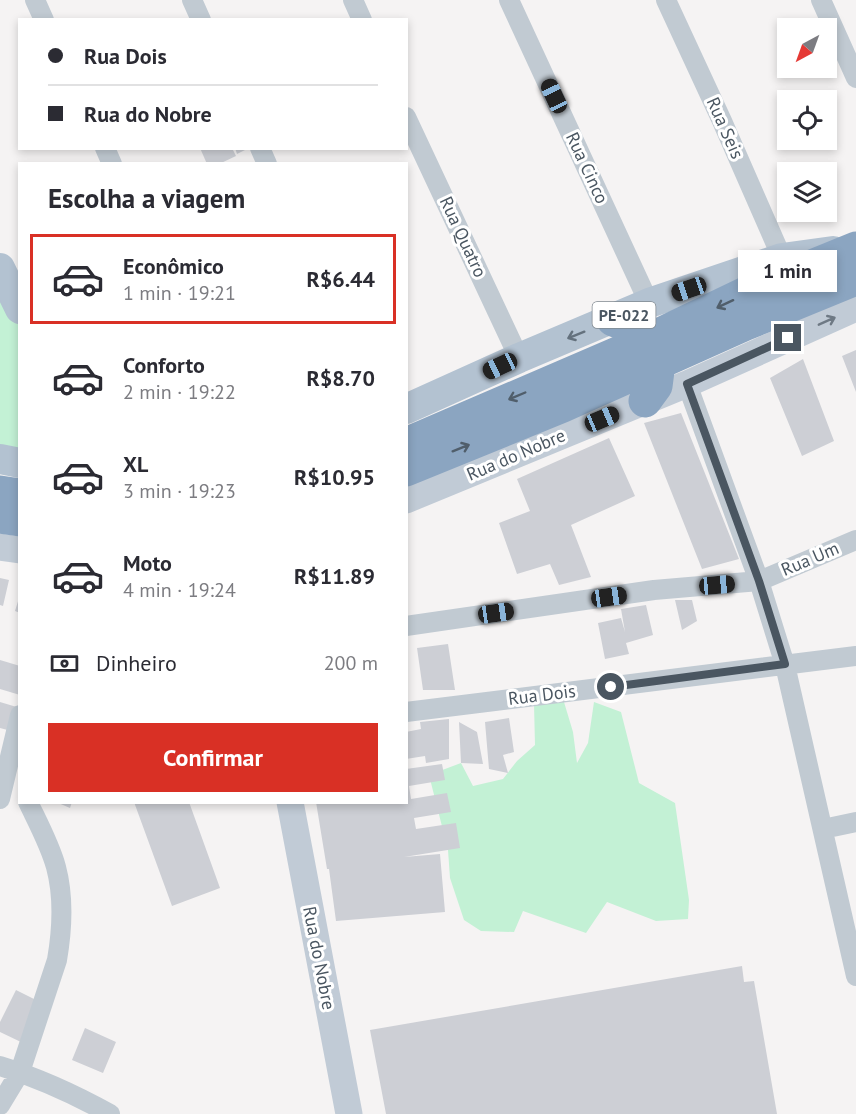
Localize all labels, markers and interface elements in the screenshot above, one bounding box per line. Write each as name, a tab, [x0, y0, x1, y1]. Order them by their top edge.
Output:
north arrow	[777, 18, 837, 78]
map controls	[777, 18, 837, 222]
text: Rua Dois	[84, 42, 167, 70]
car	[538, 76, 570, 116]
button: locate	[777, 90, 837, 150]
street label: Rua Seis	[702, 93, 749, 162]
text: Rua do Nobre	[84, 100, 212, 128]
street label: Rua Cinco	[561, 128, 614, 207]
button: layers	[777, 162, 837, 222]
text: Escolha a viagem	[48, 181, 245, 215]
street label: Rua Quatro	[435, 193, 492, 281]
callout: 1 min	[738, 251, 838, 293]
icon: car	[51, 252, 105, 306]
text: Econômico	[123, 252, 224, 280]
text: 1 min	[763, 258, 812, 284]
text: R$6.44	[306, 265, 375, 293]
car	[669, 275, 709, 303]
text: 1 min · 19:21	[123, 280, 236, 306]
one-way arrow	[716, 298, 734, 310]
road number: PE-022	[592, 302, 656, 328]
one-way arrow	[818, 314, 836, 326]
route end	[774, 324, 801, 351]
one-way arrow	[567, 330, 586, 341]
car	[480, 350, 520, 382]
icon: car	[51, 351, 105, 405]
text: Conforto	[123, 351, 205, 379]
text: R$8.70	[306, 364, 375, 392]
text: 2 min · 19:22	[123, 379, 236, 405]
one-way arrow	[509, 391, 527, 402]
car	[582, 404, 622, 434]
street label: Rua do Nobre	[463, 423, 569, 486]
one-way arrow	[451, 442, 469, 453]
icon: car	[51, 450, 105, 504]
text: XL	[123, 450, 148, 478]
text: R$10.95	[294, 463, 375, 491]
text: 3 min · 19:23	[123, 478, 236, 504]
street label: Rua Um	[778, 536, 842, 581]
icon: car	[51, 549, 105, 603]
text: Moto	[123, 549, 172, 577]
text: R$11.89	[294, 562, 375, 590]
car	[698, 574, 736, 596]
text: 4 min · 19:24	[123, 577, 236, 603]
car	[590, 586, 628, 608]
car	[477, 602, 515, 624]
icon: cash	[48, 647, 81, 680]
text: Dinheiro	[96, 649, 177, 677]
text: 200 m	[324, 650, 378, 676]
route start	[597, 673, 624, 700]
street label: Rua Dois	[507, 679, 577, 710]
button: Confirmar	[48, 723, 378, 792]
street label: Rua do Nobre	[298, 904, 341, 1012]

